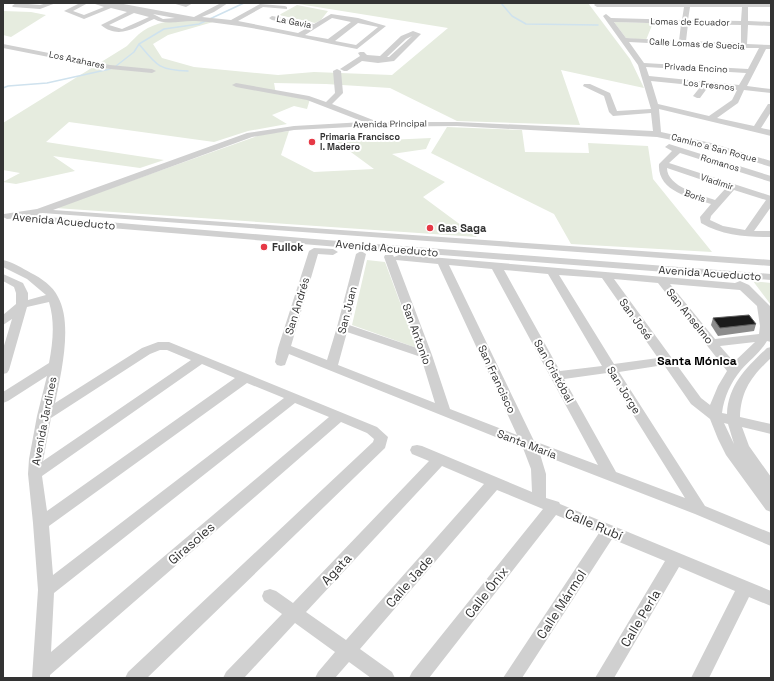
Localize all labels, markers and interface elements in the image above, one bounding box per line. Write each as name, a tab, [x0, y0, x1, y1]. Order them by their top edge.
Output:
street label: La Gavia	[275, 13, 313, 31]
street label: Lomas de Ecuador	[650, 15, 730, 29]
street label: Calle Lomas de Suecia	[649, 35, 745, 53]
street label: Los Azahares	[48, 48, 106, 72]
street label: Privada Encino	[664, 60, 728, 76]
street label: Los Fresnos	[683, 76, 735, 94]
street label: Avenida Principal	[353, 117, 427, 131]
place label: Primaria Francisco I. Madero	[320, 131, 400, 153]
street label: Camino a San Roque	[670, 131, 758, 165]
marker: Primaria Francisco I. Madero	[307, 137, 317, 147]
street label: Romanos	[699, 151, 741, 175]
street label: Vladimir	[699, 171, 736, 193]
street label: Boris	[683, 187, 708, 205]
street label: Avenida Acueducto	[12, 210, 116, 232]
place label: Gas Saga	[438, 221, 487, 235]
marker: Gas Saga	[425, 223, 435, 233]
street label: Avenida Acueducto	[335, 237, 439, 259]
place label: Fullok	[272, 240, 304, 254]
marker: Fullok	[259, 242, 269, 252]
street label: Avenida Acueducto	[658, 262, 762, 284]
street label: San Andrés	[282, 275, 312, 337]
street label: San Juan	[334, 285, 360, 335]
street label: San Anselmo	[663, 285, 717, 347]
street label: San José	[616, 295, 656, 343]
street label: San Antonio	[399, 302, 435, 367]
street label: San Cristóbal	[531, 337, 577, 405]
street label: San Francisco	[475, 342, 519, 416]
district label: Santa Mónica	[657, 353, 737, 369]
street label: San Jorge	[604, 364, 644, 416]
street label: Avenida Jardines	[29, 375, 59, 467]
street label: Santa María	[495, 426, 559, 462]
street label: Calle Rubí	[562, 505, 626, 545]
street label: Girasoles	[164, 518, 218, 568]
street label: Agata	[318, 550, 356, 589]
street label: Calle Jade	[382, 552, 437, 611]
street label: Calle Ónix	[461, 563, 512, 621]
street label: Calle Mármol	[533, 566, 590, 642]
street label: Calle Perla	[617, 586, 664, 650]

